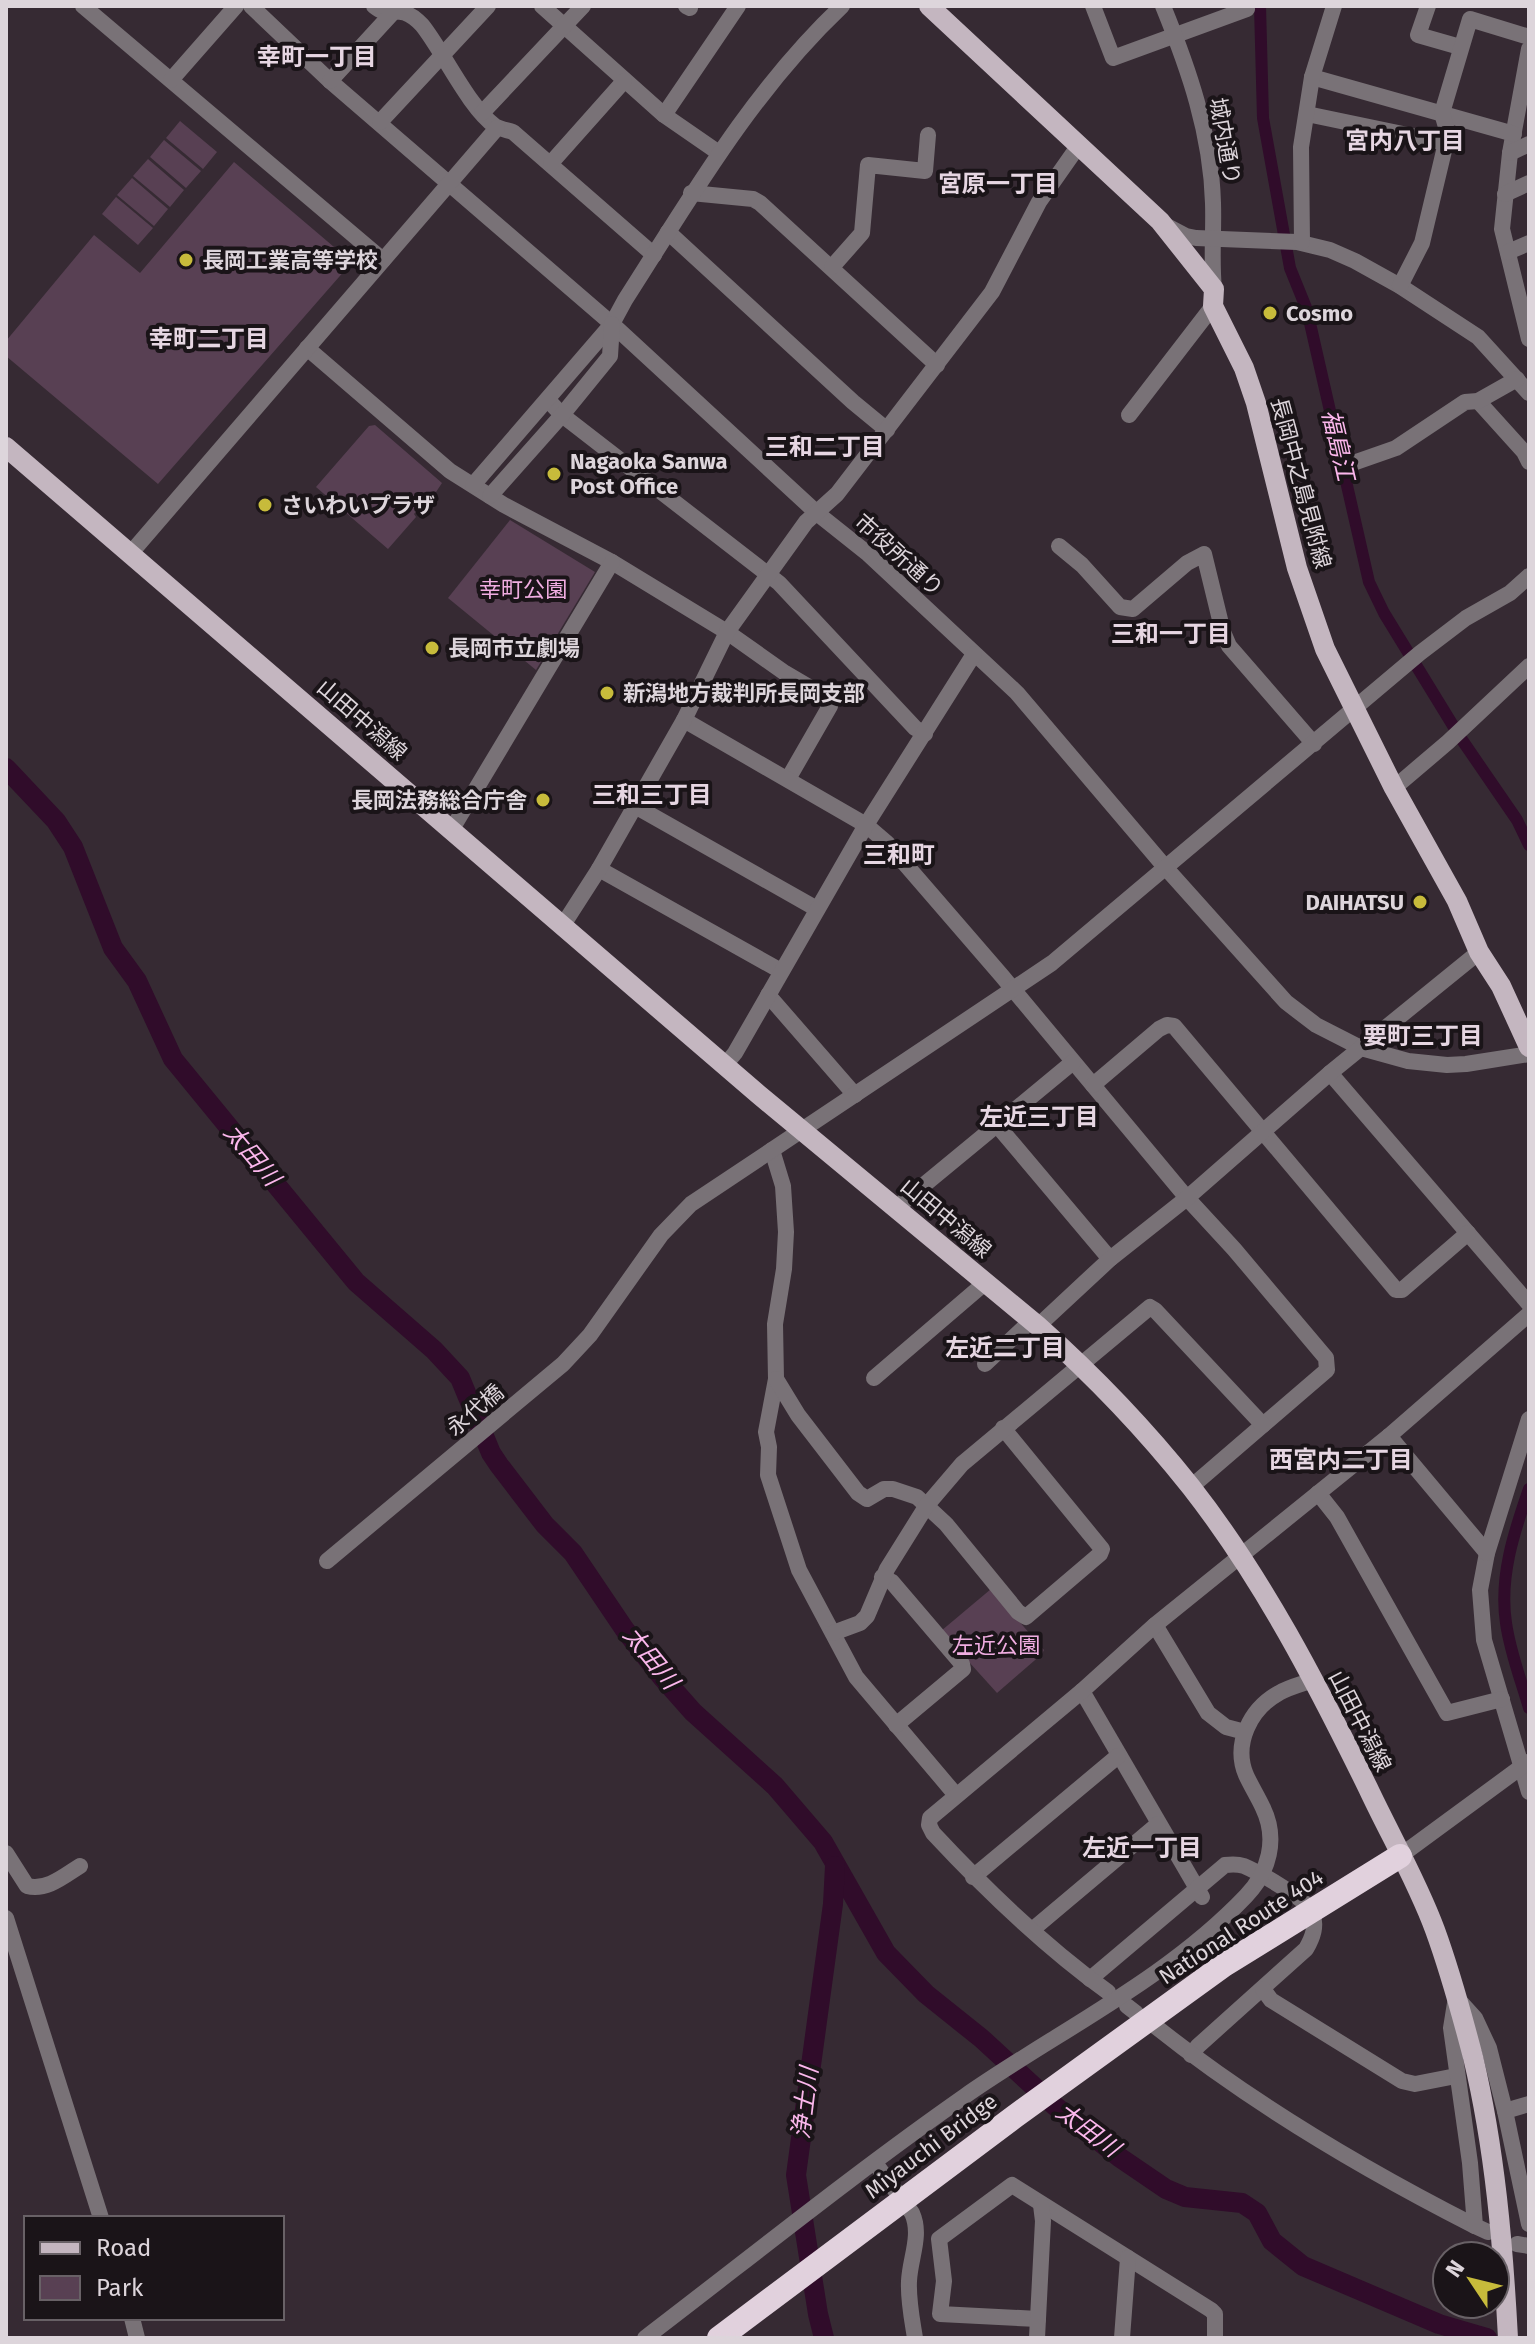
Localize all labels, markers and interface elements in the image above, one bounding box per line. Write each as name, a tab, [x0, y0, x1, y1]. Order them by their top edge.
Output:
district label: 幸町一丁目	[257, 43, 377, 71]
street label: 城内通り	[1204, 95, 1246, 187]
district label: 宮内八丁目	[1345, 127, 1465, 155]
district label: 宮原一丁目	[938, 170, 1058, 198]
place label: 長岡工業高等学校	[202, 247, 378, 274]
marker: 長岡工業高等学校	[177, 251, 195, 269]
place label: Cosmo	[1286, 300, 1353, 327]
marker: Cosmo	[1261, 304, 1279, 322]
district label: 幸町二丁目	[149, 325, 269, 353]
street label: 長岡中之島見附線	[1265, 394, 1337, 572]
water label: 福島江	[1316, 407, 1360, 486]
district label: 三和二丁目	[765, 433, 885, 461]
place label: Nagaoka Sanwa Post Office	[570, 448, 728, 500]
marker: Nagaoka Sanwa Post Office	[545, 465, 563, 483]
place label: さいわいプラザ	[281, 492, 435, 519]
marker: さいわいプラザ	[256, 496, 274, 514]
street label: 市役所通り	[849, 508, 949, 602]
park label: 幸町公園	[479, 576, 567, 603]
district label: 三和一丁目	[1111, 620, 1231, 648]
place label: 長岡市立劇場	[448, 635, 580, 662]
marker: 長岡市立劇場	[423, 639, 441, 657]
street label: 山田中潟線	[312, 674, 412, 766]
place label: 新潟地方裁判所長岡支部	[623, 680, 865, 707]
marker: 新潟地方裁判所長岡支部	[598, 684, 616, 702]
district label: 三和三丁目	[592, 781, 712, 809]
place label: 長岡法務総合庁舎	[351, 787, 527, 814]
marker: 長岡法務総合庁舎	[534, 791, 552, 809]
district label: 三和町	[863, 841, 935, 869]
place label: DAIHATSU	[1306, 889, 1404, 916]
marker: DAIHATSU	[1411, 893, 1429, 911]
district label: 要町三丁目	[1363, 1022, 1483, 1050]
district label: 左近三丁目	[979, 1103, 1099, 1131]
water label: 太田川	[218, 1118, 288, 1194]
street label: 山田中潟線	[895, 1172, 997, 1264]
district label: 左近二丁目	[945, 1334, 1065, 1362]
street label: 永代橋	[441, 1378, 509, 1442]
district label: 西宮内二丁目	[1269, 1446, 1413, 1474]
water label: 太田川	[617, 1621, 686, 1697]
park label: 左近公園	[952, 1632, 1040, 1659]
street label: 山田中潟線	[1323, 1666, 1397, 1776]
district label: 左近一丁目	[1082, 1834, 1202, 1862]
street label: National Route 404	[1154, 1864, 1329, 1990]
water label: 浄土川	[787, 2063, 824, 2140]
street label: Miyauchi Bridge	[860, 2088, 1002, 2204]
water label: 太田川	[1051, 2097, 1128, 2165]
legend	[24, 2216, 284, 2320]
text: Road	[96, 2234, 151, 2262]
north arrow	[1431, 2240, 1511, 2320]
text: N	[1440, 2255, 1470, 2283]
text: Park	[96, 2274, 144, 2302]

